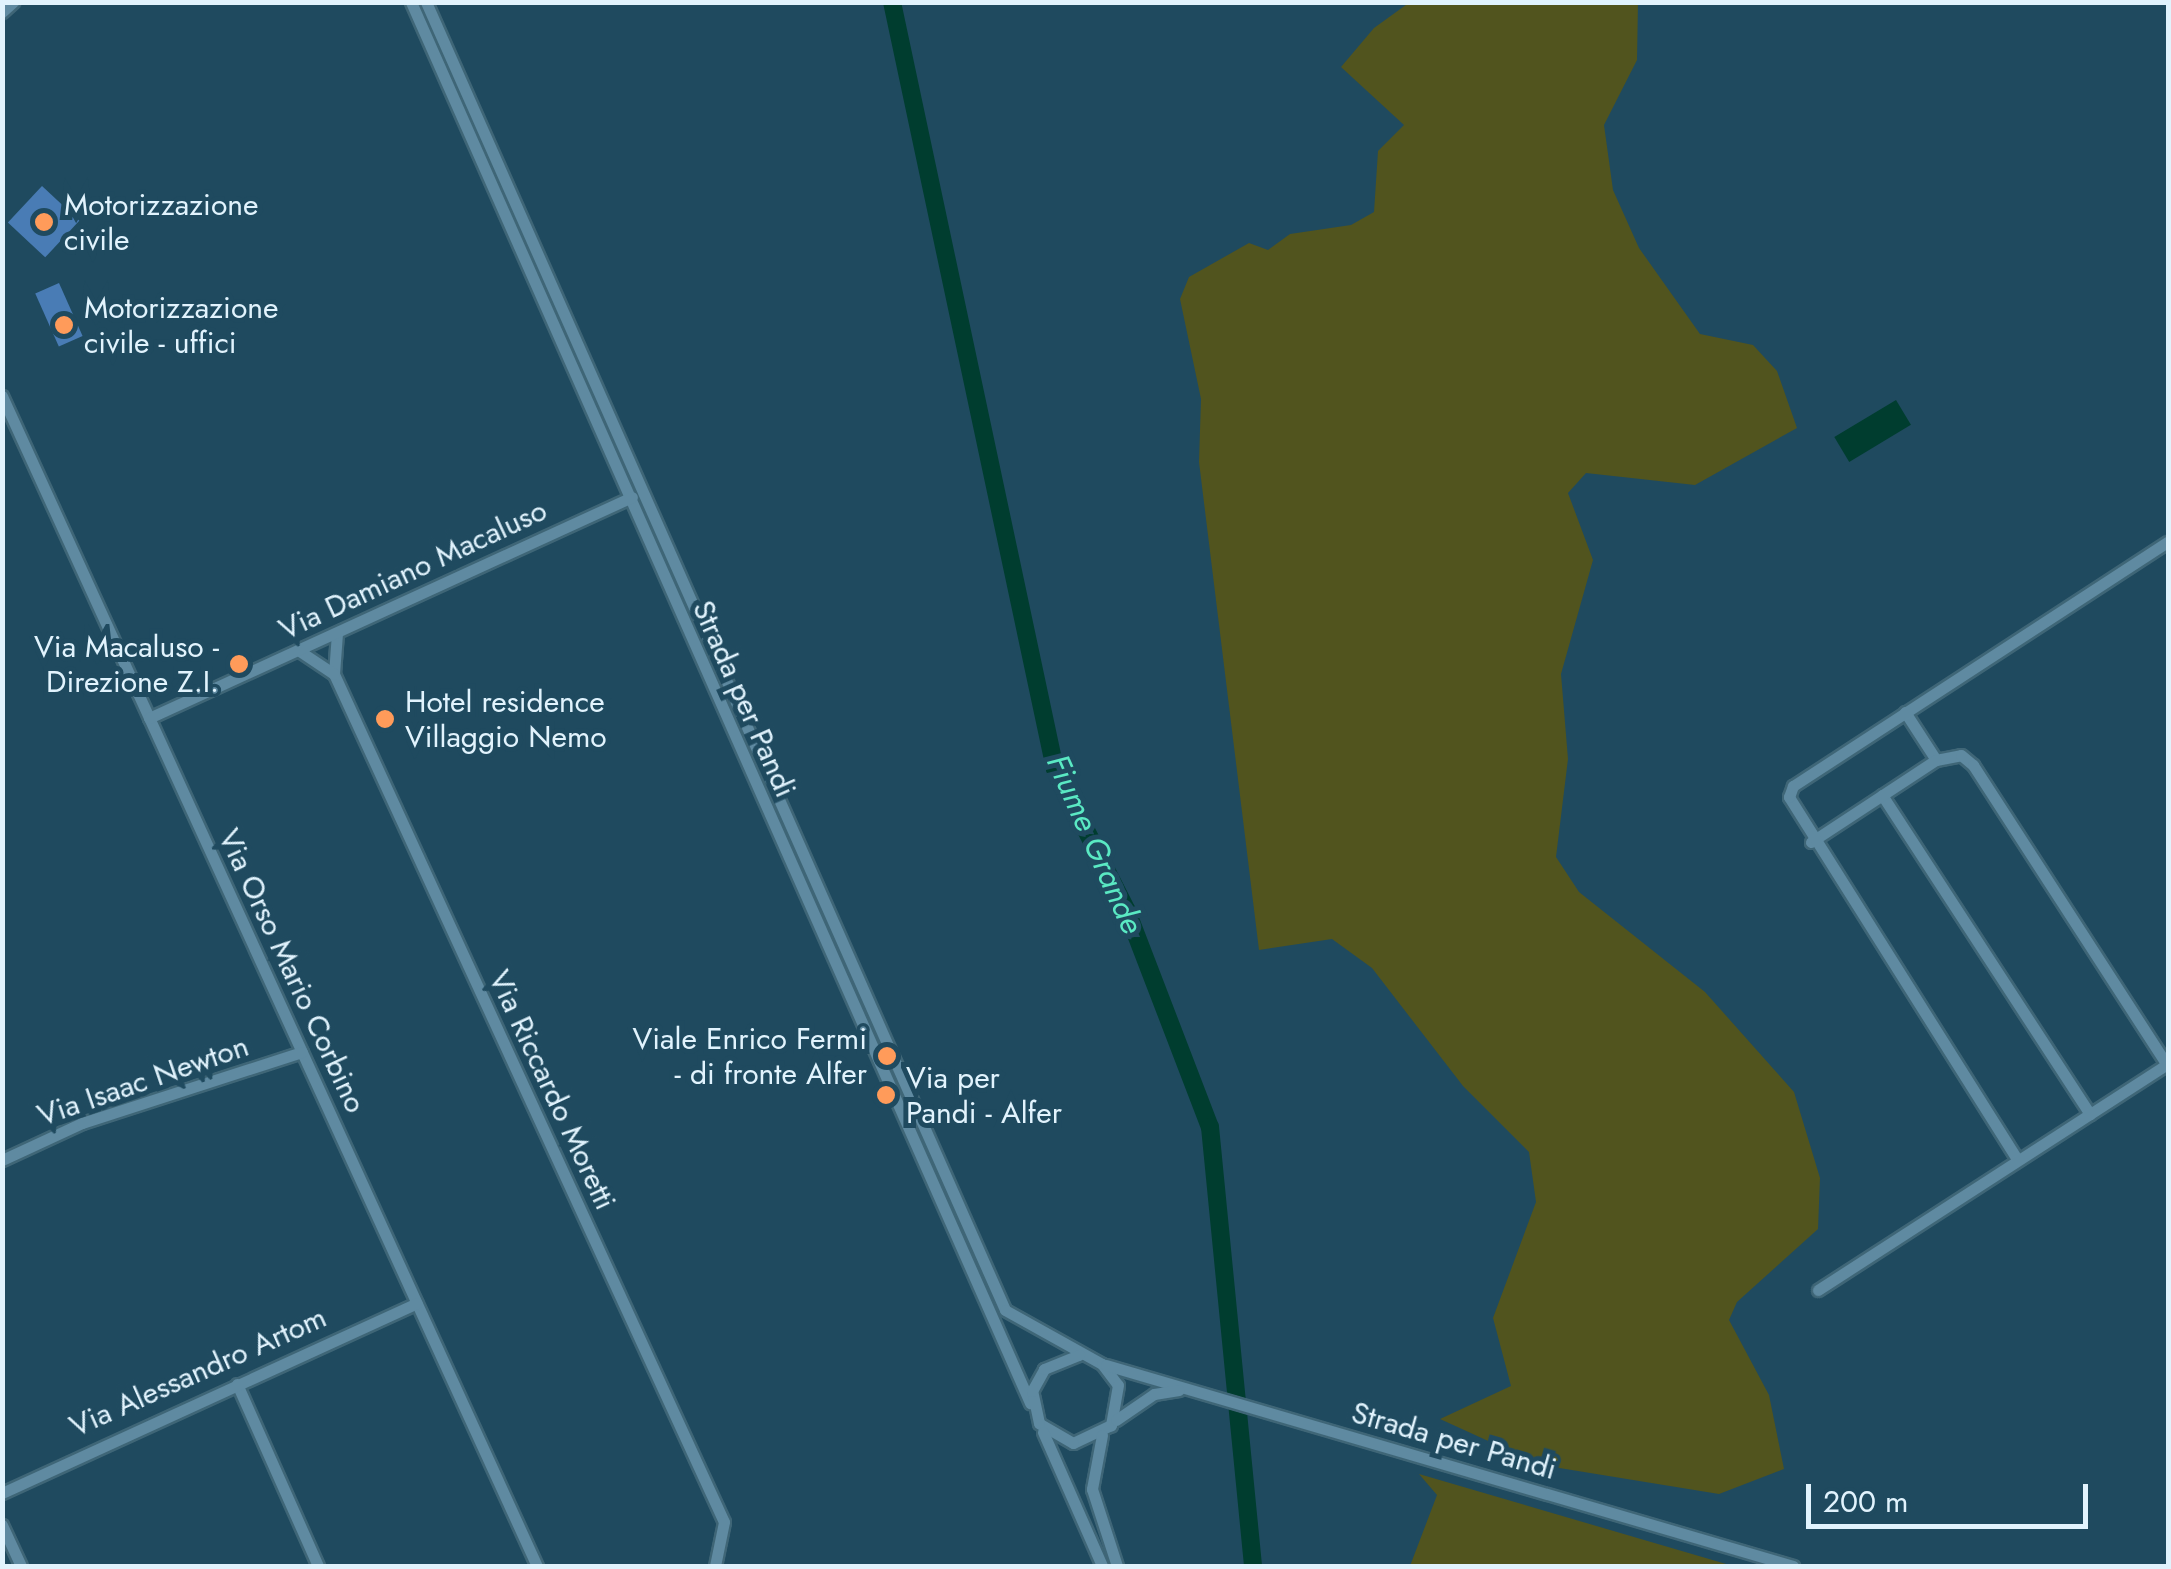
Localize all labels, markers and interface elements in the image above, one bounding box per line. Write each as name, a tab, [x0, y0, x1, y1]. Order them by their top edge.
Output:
place label: Motorizzazione civile	[64, 187, 258, 258]
marker: Motorizzazione civile	[33, 211, 55, 233]
place label: Motorizzazione civile - uffici	[84, 290, 278, 360]
marker: Motorizzazione civile - uffici	[53, 314, 75, 336]
street label: Via Damiano Macaluso	[273, 492, 553, 648]
street label: Strada per Pandi	[685, 595, 803, 803]
place label: Via Macaluso - Direzione Z.I.	[34, 629, 219, 700]
marker: Via Macaluso - Direzione Z.I.	[228, 653, 250, 675]
place label: Hotel residence Villaggio Nemo	[405, 684, 607, 754]
marker: Hotel residence Villaggio Nemo	[374, 708, 396, 730]
water label: Fiume Grande	[1038, 748, 1152, 940]
street label: Via Orso Mario Corbino	[210, 823, 374, 1119]
street label: Via Riccardo Moretti	[481, 965, 623, 1215]
place label: Viale Enrico Fermi - di fronte Alfer	[633, 1021, 867, 1092]
street label: Via Isaac Newton	[33, 1028, 253, 1134]
marker: Viale Enrico Fermi - di fronte Alfer	[876, 1045, 898, 1067]
place label: Via per Pandi - Alfer	[906, 1060, 1062, 1130]
marker: Via per Pandi - Alfer	[875, 1084, 897, 1106]
street label: Via Alessandro Artom	[64, 1299, 332, 1445]
street label: Strada per Pandi	[1347, 1395, 1561, 1487]
scale bar	[1811, 1464, 2094, 1526]
text: 200 m	[1823, 1480, 1908, 1523]

